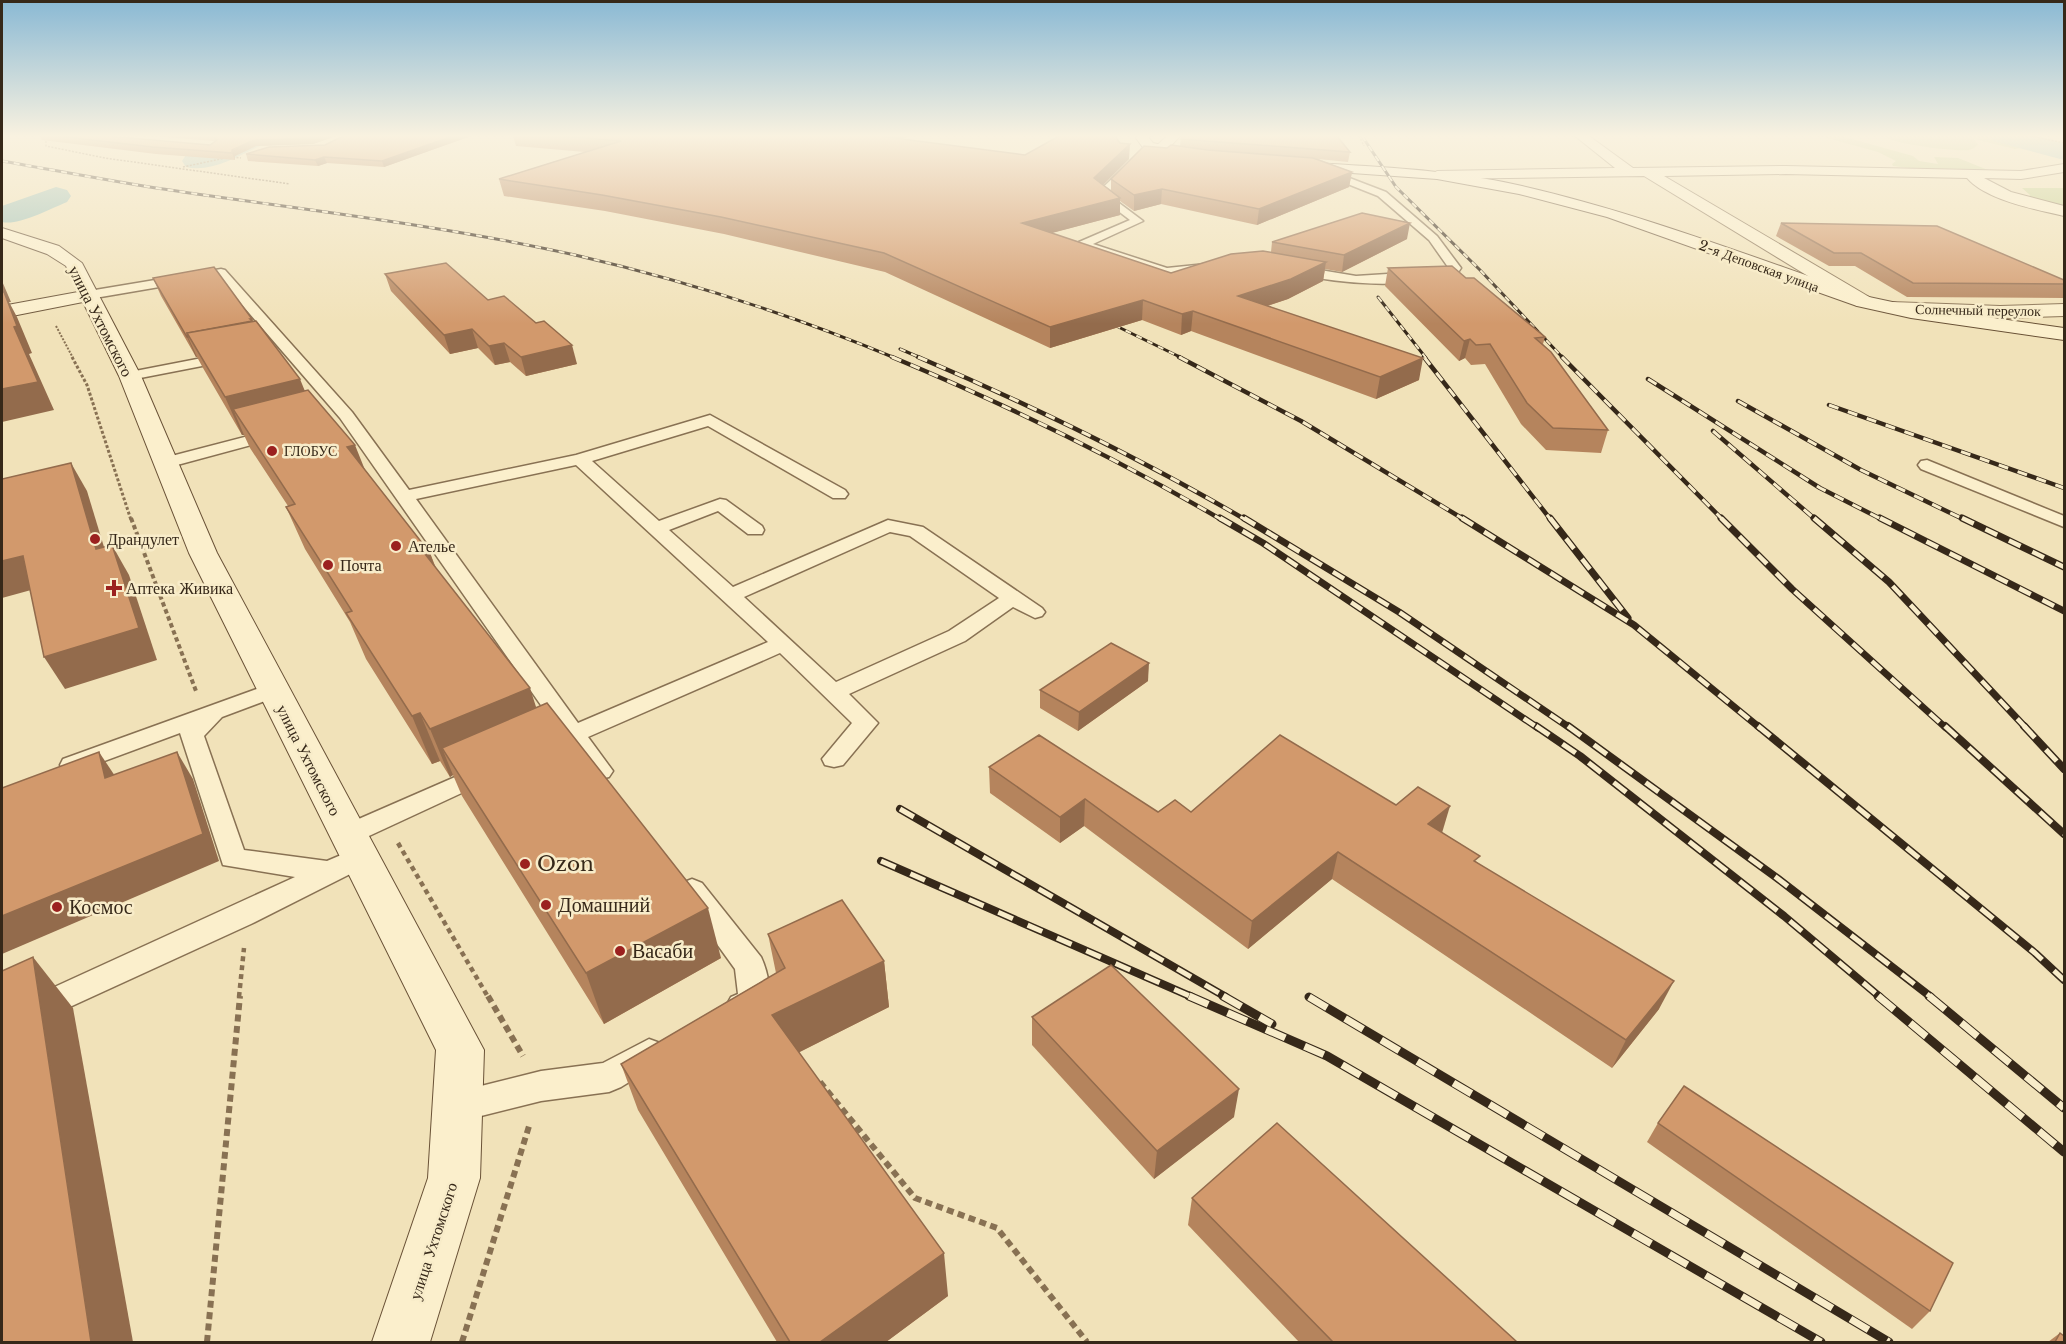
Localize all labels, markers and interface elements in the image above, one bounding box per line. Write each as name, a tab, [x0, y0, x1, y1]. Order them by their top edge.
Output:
street label: 2-я Деповская улица	[1696, 236, 1822, 296]
street label: улица Ухтомского	[64, 262, 138, 380]
street label: Солнечный переулок	[1915, 300, 2041, 320]
place label: ГЛОБУС	[284, 442, 337, 460]
marker: ГЛОБУС	[265, 444, 279, 458]
place label: Драндулет	[107, 529, 179, 549]
marker: Драндулет	[88, 532, 102, 546]
place label: Ателье	[408, 536, 455, 556]
marker: Ателье	[389, 539, 403, 553]
place label: Почта	[340, 555, 381, 575]
marker: Почта	[321, 558, 335, 572]
place label: Аптека Живика	[126, 578, 233, 598]
marker: Аптека Живика	[107, 581, 121, 595]
street label: улица Ухтомского	[272, 701, 346, 819]
place label: Ozon	[537, 852, 594, 876]
marker: Ozon	[518, 857, 532, 871]
place label: Домашний	[558, 893, 650, 917]
place label: Космос	[69, 895, 133, 919]
marker: Домашний	[539, 898, 553, 912]
marker: Космос	[50, 900, 64, 914]
place label: Васаби	[632, 939, 693, 963]
marker: Васаби	[613, 944, 627, 958]
street label: улица Ухтомского	[405, 1180, 461, 1302]

